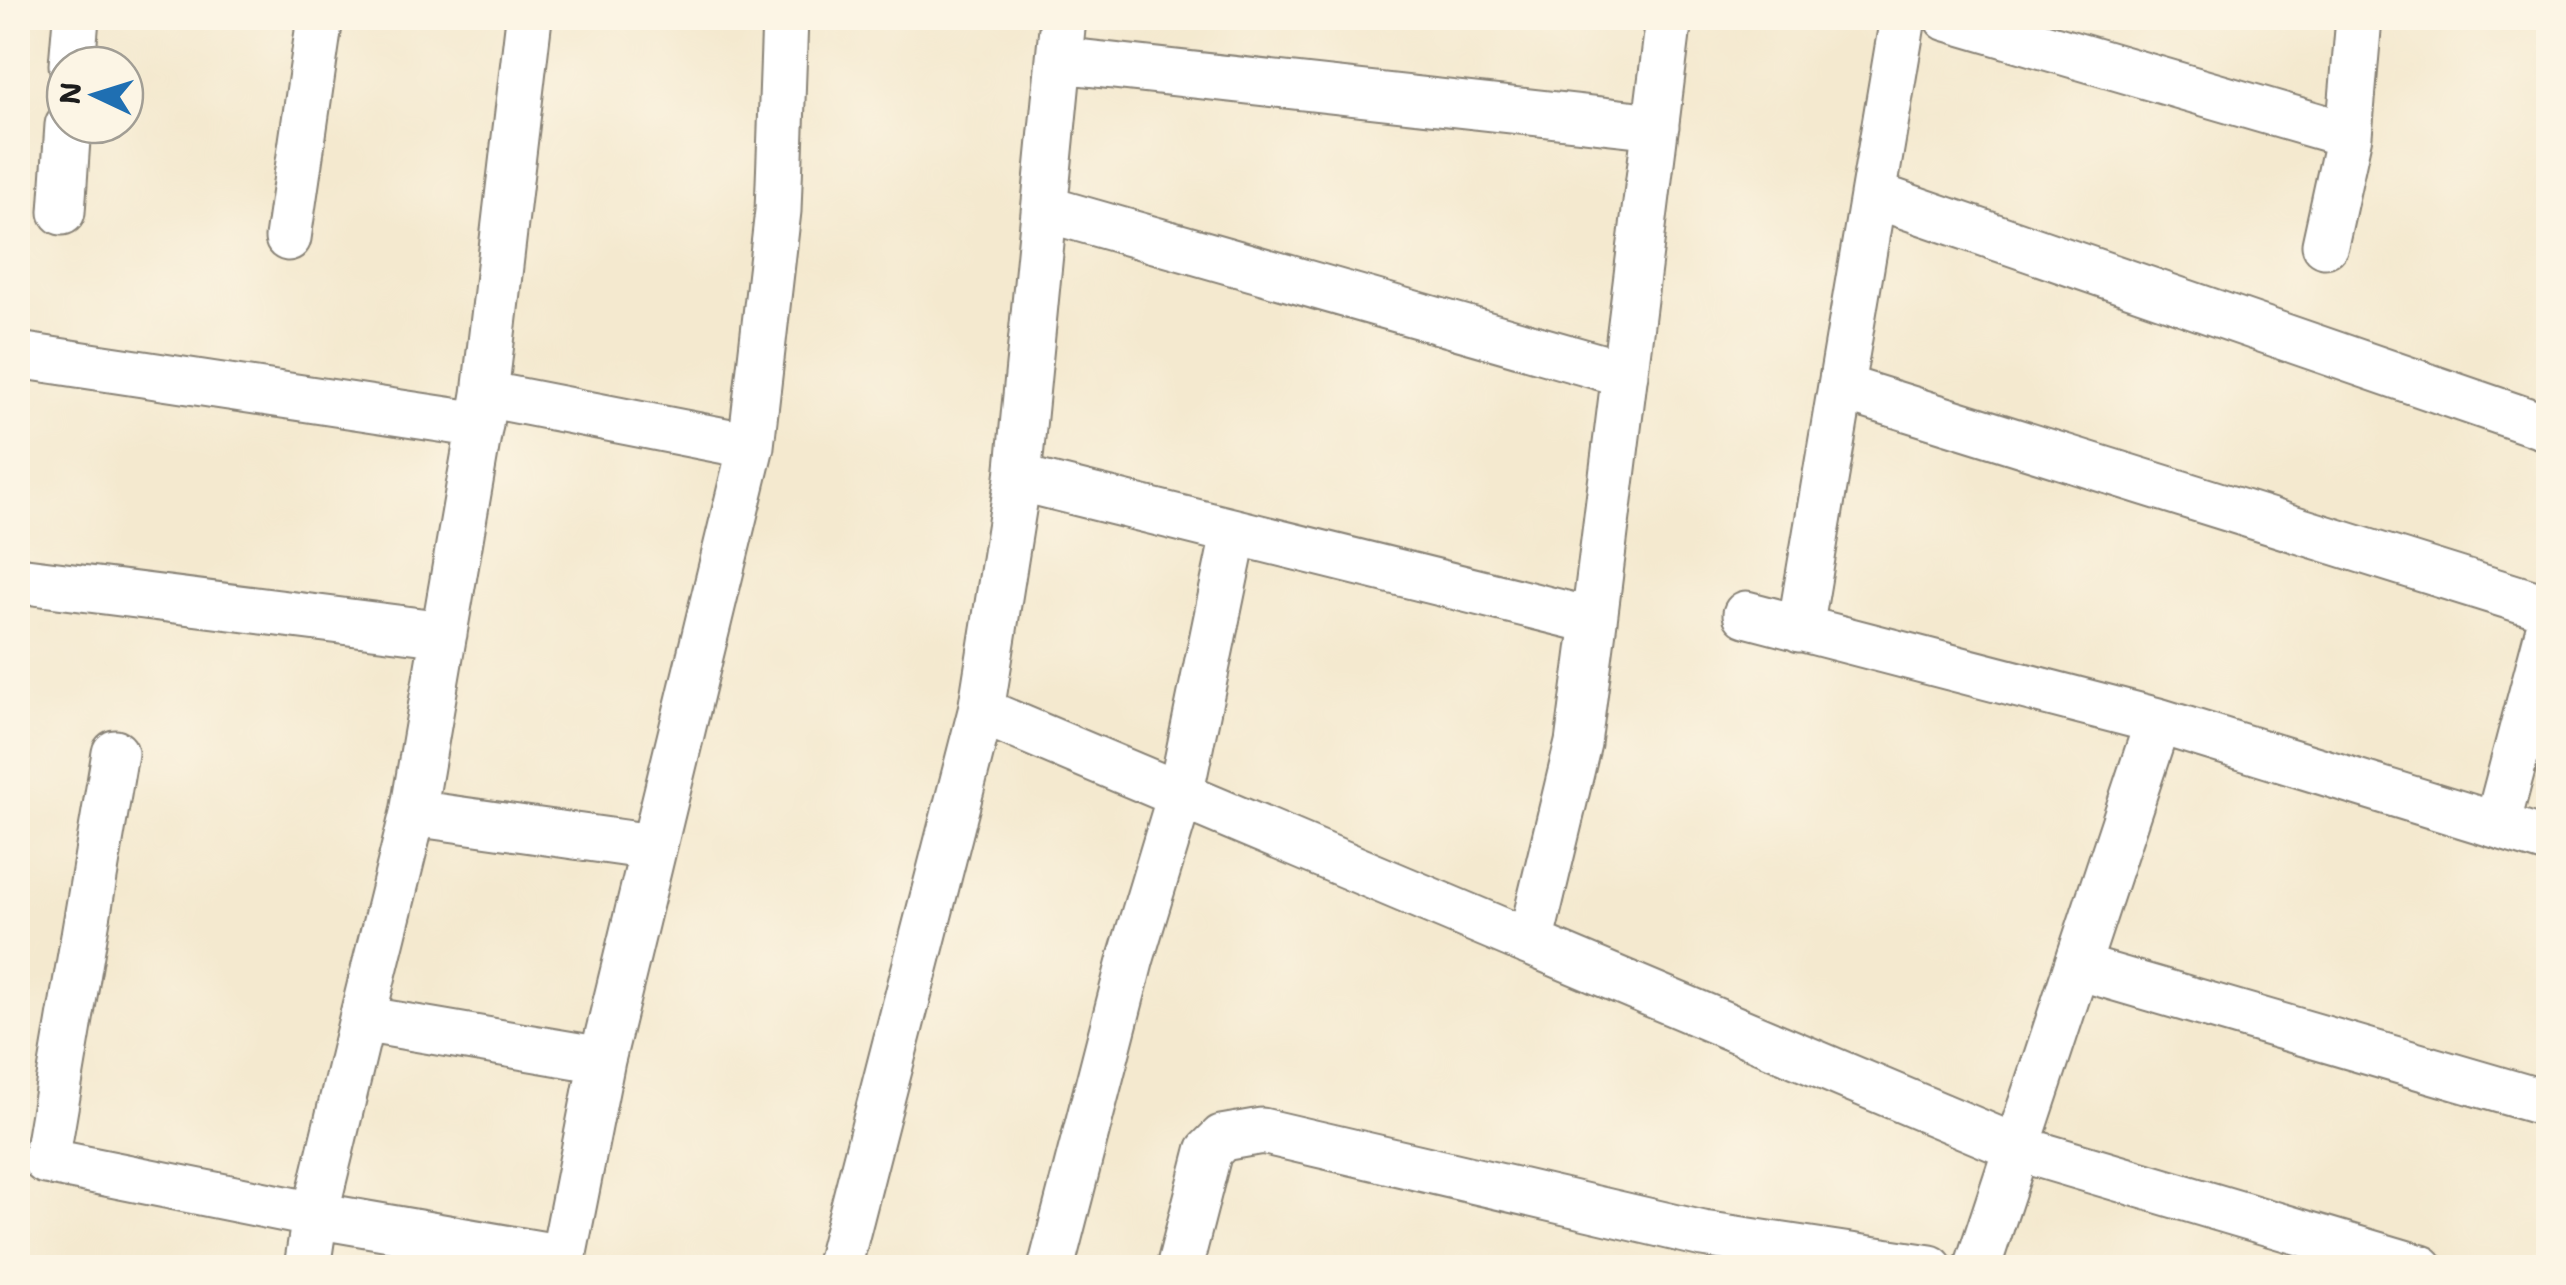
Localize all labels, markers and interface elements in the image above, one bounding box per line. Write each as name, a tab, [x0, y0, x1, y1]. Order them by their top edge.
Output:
north arrow	[45, 45, 145, 145]
text: N	[50, 81, 90, 106]

